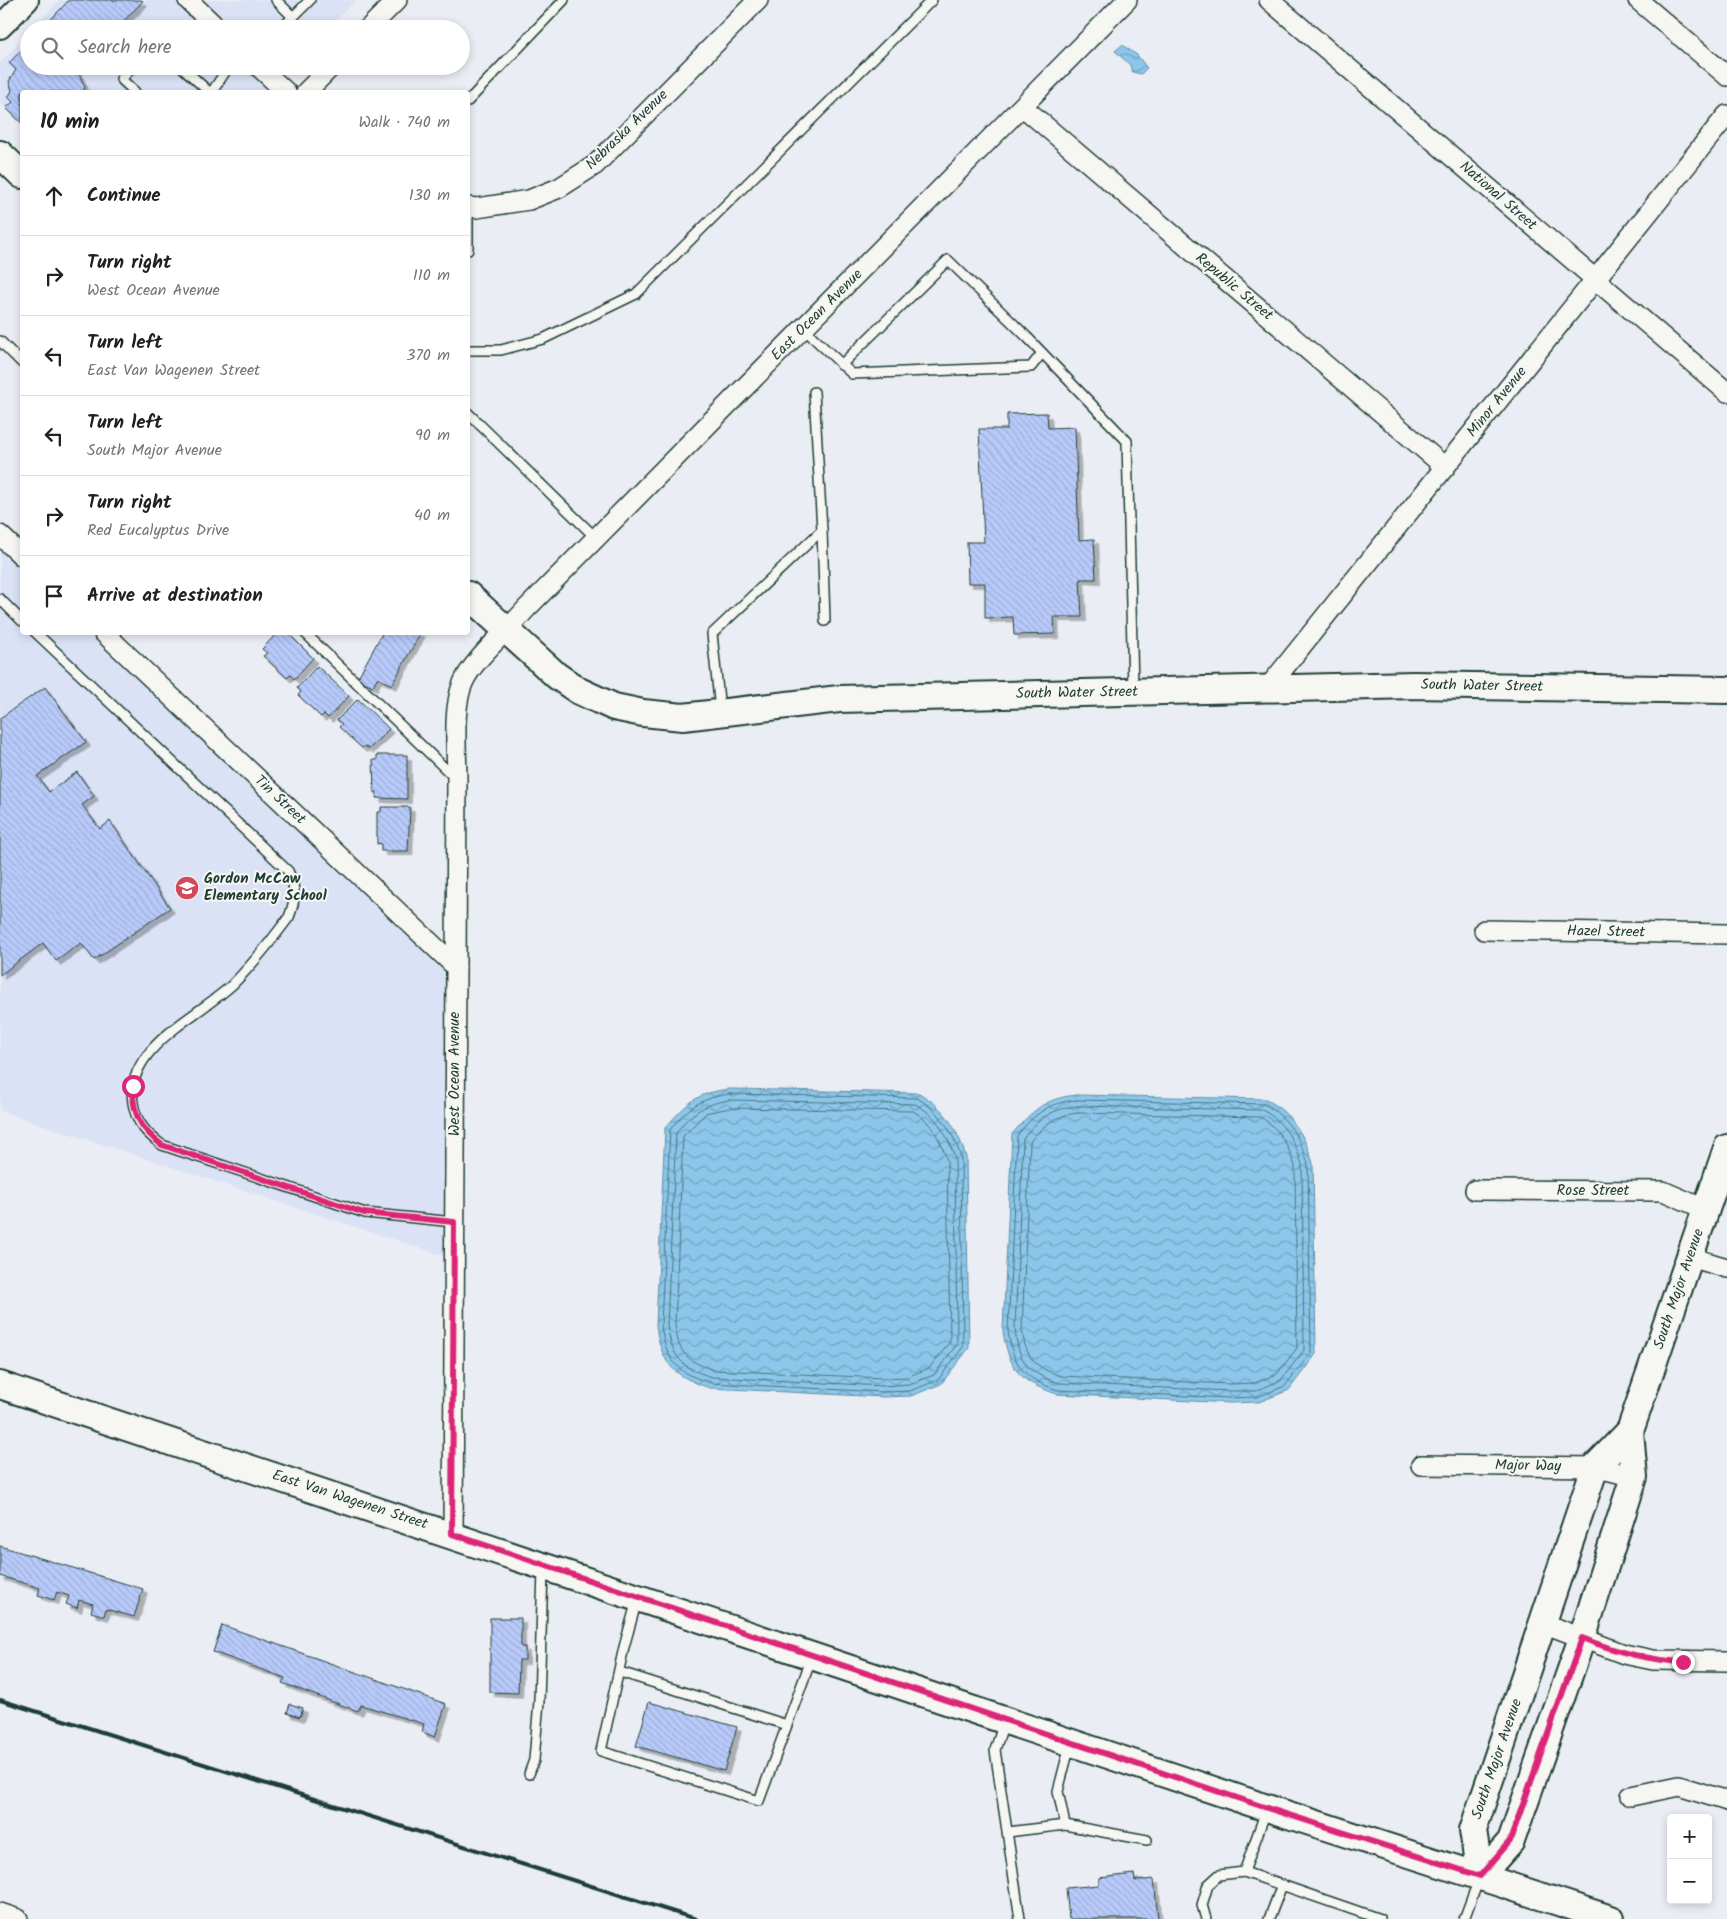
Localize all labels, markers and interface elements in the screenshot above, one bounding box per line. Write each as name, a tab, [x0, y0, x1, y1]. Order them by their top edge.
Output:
search box	[20, 20, 470, 75]
text: Search here	[78, 33, 172, 63]
icon: search	[38, 34, 66, 62]
street label: Nebraska Avenue	[580, 84, 674, 176]
text: 10 min	[40, 106, 100, 139]
text: Walk · 740 m	[359, 110, 450, 135]
street label: National Street	[1454, 155, 1542, 237]
text: Continue	[87, 181, 160, 211]
icon: ahead	[40, 182, 68, 210]
text: 130 m	[409, 183, 450, 208]
street label: Republic Street	[1190, 247, 1279, 327]
text: Turn right	[87, 248, 172, 278]
icon: right	[40, 262, 68, 290]
text: 110 m	[413, 263, 450, 288]
street label: East Ocean Avenue	[765, 263, 869, 367]
text: West Ocean Avenue	[87, 278, 220, 303]
text: Turn left	[87, 328, 162, 358]
icon: left	[40, 342, 68, 370]
text: 370 m	[406, 343, 450, 368]
text: East Van Wagenen Street	[87, 358, 260, 383]
street label: Minor Avenue	[1461, 361, 1533, 443]
text: Turn left	[87, 408, 162, 438]
icon: left	[40, 422, 68, 450]
text: 90 m	[415, 423, 450, 448]
text: South Major Avenue	[87, 438, 222, 463]
text: Turn right	[87, 488, 172, 518]
icon: right	[40, 502, 68, 530]
text: 40 m	[414, 503, 450, 528]
text: Red Eucalyptus Drive	[87, 518, 229, 543]
text: Arrive at destination	[87, 581, 263, 611]
icon: arrive	[40, 582, 68, 610]
street label: South Water Street	[1421, 673, 1543, 699]
street label: South Water Street	[1016, 680, 1138, 706]
street label: Tin Street	[249, 770, 312, 831]
place label: Gordon McCaw Elementary School	[204, 867, 327, 908]
school or university icon: Gordon McCaw Elementary School	[174, 875, 200, 901]
street label: Hazel Street	[1567, 919, 1645, 945]
street label: West Ocean Avenue	[443, 1011, 467, 1136]
route start	[122, 1075, 145, 1098]
street label: Rose Street	[1557, 1179, 1630, 1203]
street label: South Major Avenue	[1647, 1225, 1711, 1353]
street label: Major Way	[1495, 1453, 1562, 1479]
street label: East Van Wagenen Street	[269, 1463, 431, 1537]
route end	[1672, 1651, 1695, 1674]
street label: South Major Avenue	[1465, 1695, 1529, 1823]
map controls	[1667, 1814, 1712, 1904]
button: +	[1667, 1814, 1712, 1859]
button: −	[1667, 1859, 1712, 1904]

